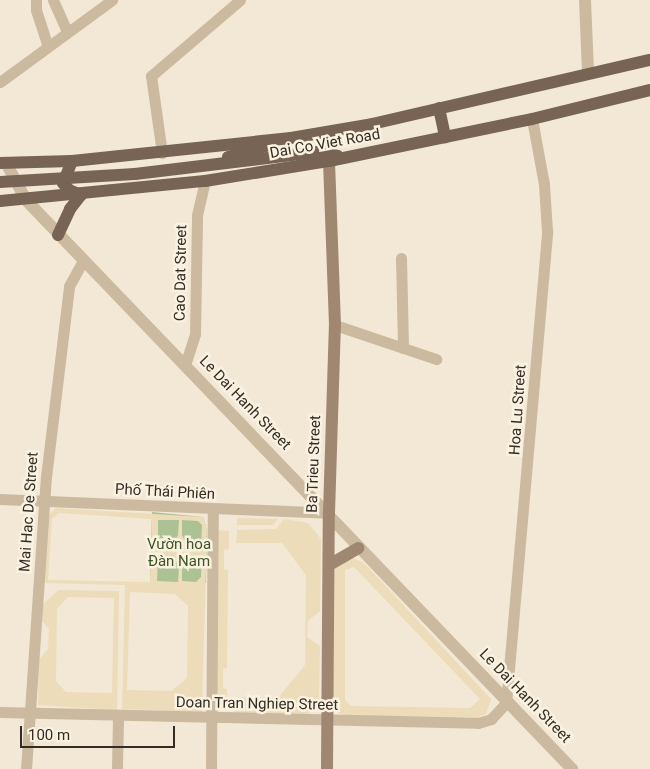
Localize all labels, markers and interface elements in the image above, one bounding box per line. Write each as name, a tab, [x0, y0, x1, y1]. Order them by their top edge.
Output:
street label: Dai Co Viet Road	[268, 125, 382, 163]
street label: Cao Dat Street	[171, 225, 191, 321]
street label: Le Dai Hanh Street	[196, 352, 294, 454]
street label: Hoa Lu Street	[506, 364, 530, 456]
street label: Ba Trieu Street	[303, 415, 325, 513]
street label: Mai Hac De Street	[16, 451, 42, 573]
street label: Phố Thái Phiên	[114, 480, 216, 504]
park label: Vườn hoa Đàn Nam	[147, 535, 211, 570]
street label: Le Dai Hanh Street	[476, 645, 574, 747]
street label: Doan Tran Nghiep Street	[176, 694, 338, 714]
scale bar	[22, 716, 178, 748]
text: 100 m	[28, 726, 70, 744]

